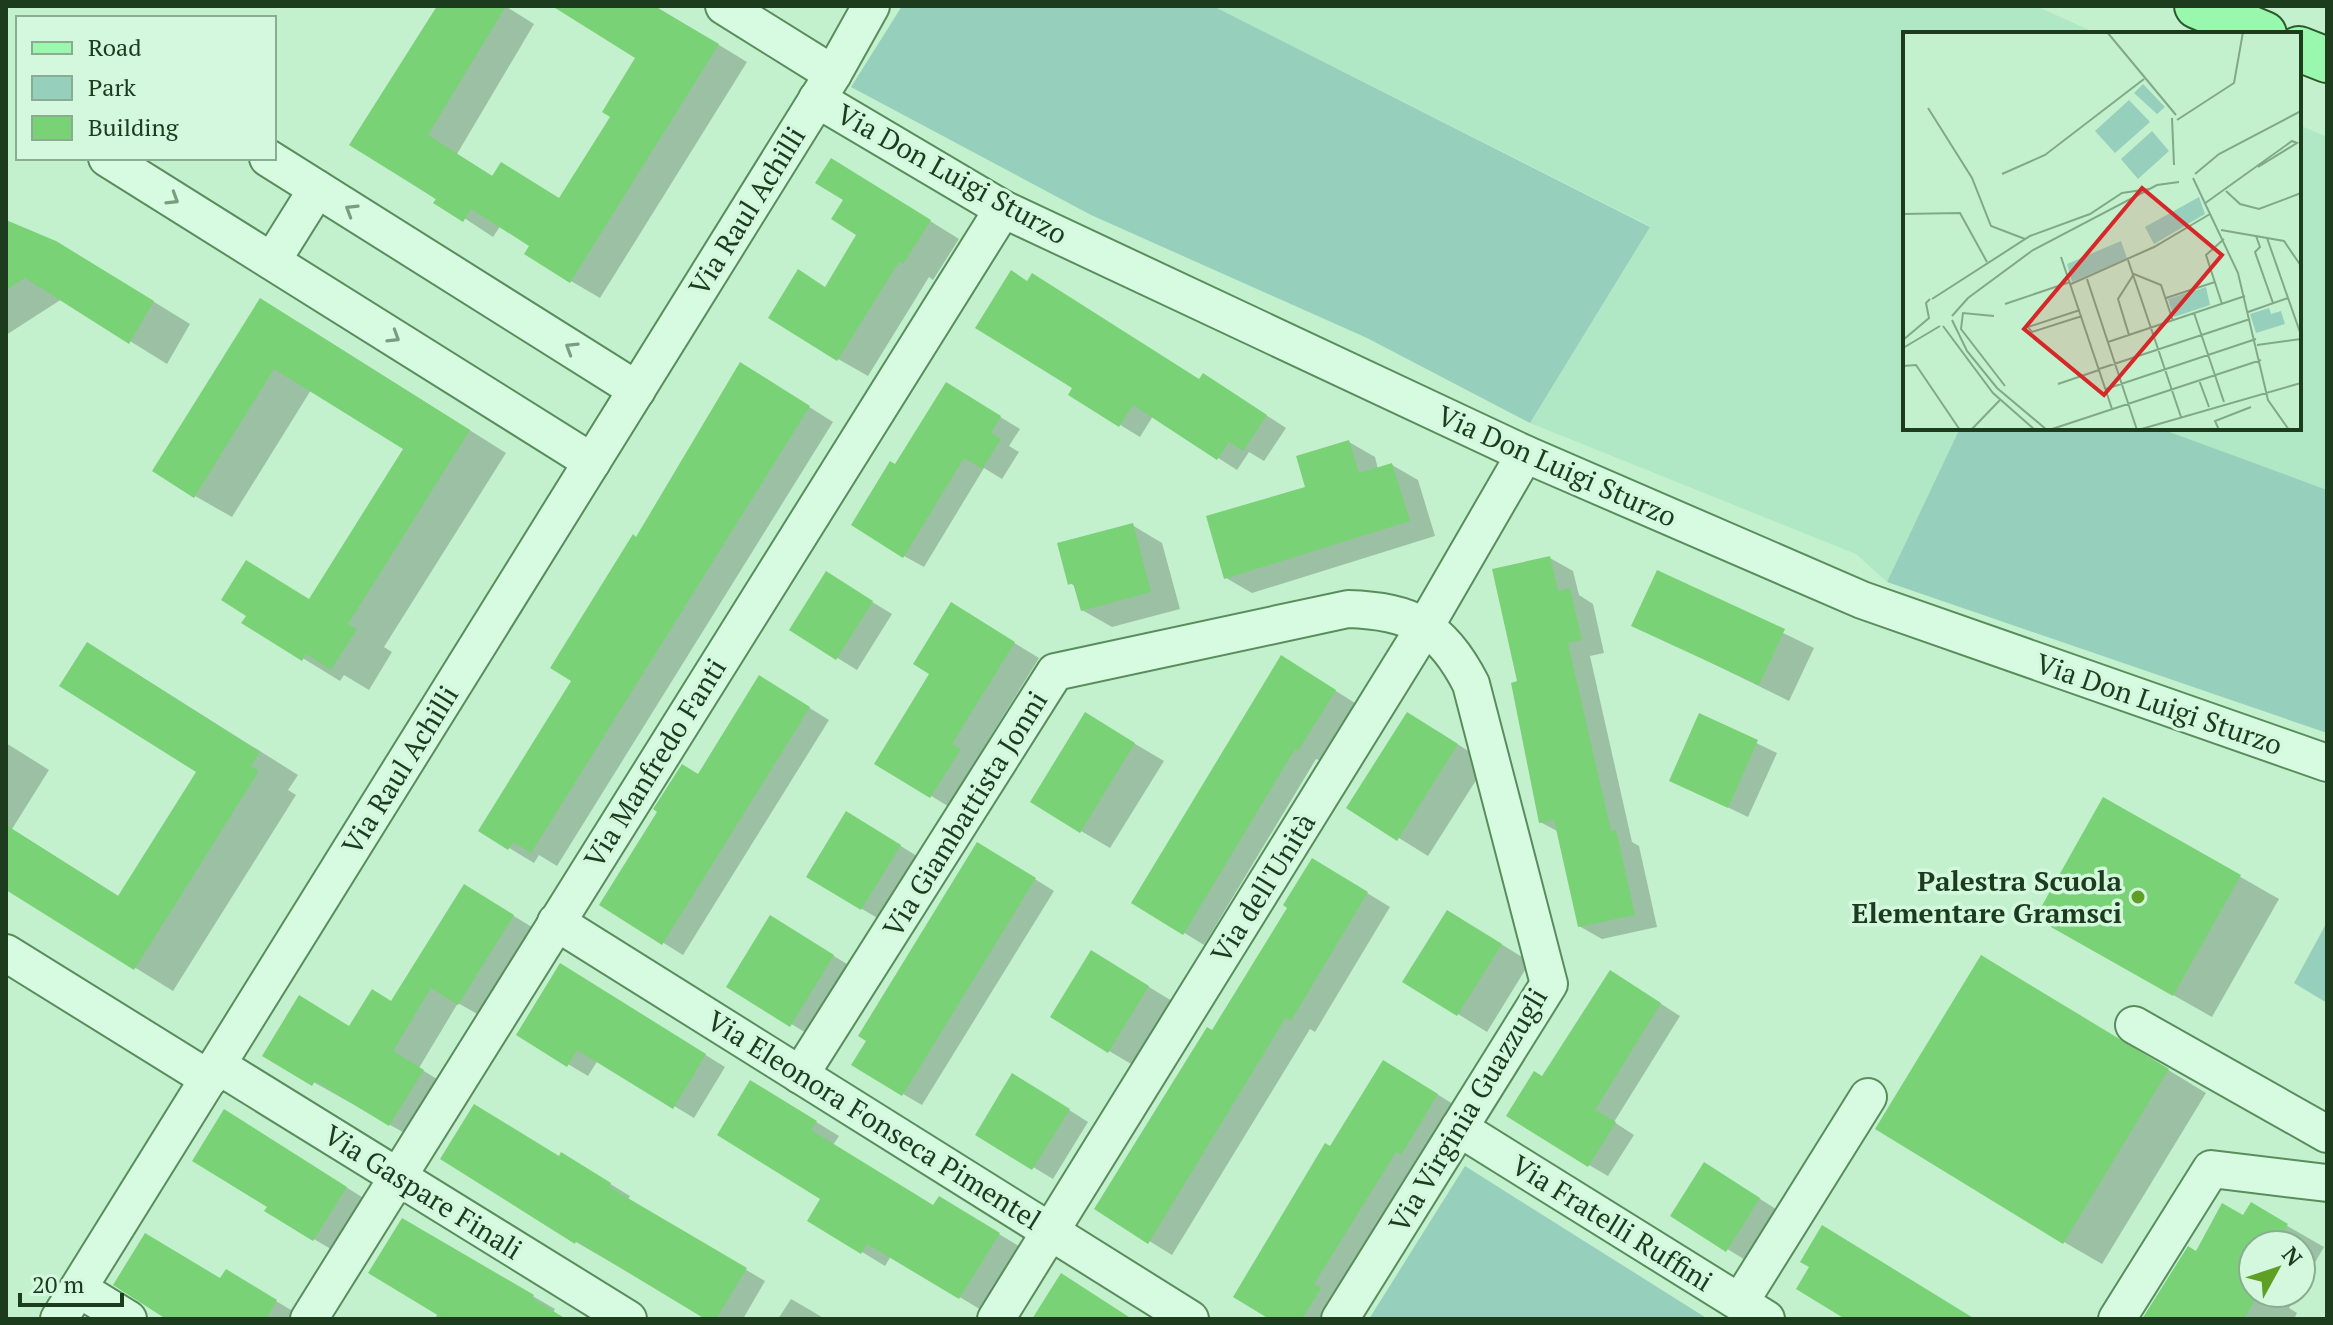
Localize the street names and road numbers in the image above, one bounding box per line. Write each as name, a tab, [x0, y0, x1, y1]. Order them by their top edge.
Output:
street label: Via Don Luigi Sturzo	[830, 95, 1074, 252]
street label: Via Raul Achilli	[680, 119, 813, 302]
street label: Via Don Luigi Sturzo	[1432, 396, 1683, 535]
street label: Via Don Luigi Sturzo	[2031, 644, 2287, 763]
street label: Via Manfredo Fanti	[575, 651, 734, 875]
street label: Via Raul Achilli	[333, 678, 466, 861]
street label: Via Giambattista Jonni	[874, 684, 1055, 944]
street label: Via dell'Unità	[1202, 806, 1323, 969]
street label: Via Virginia Guazzugli	[1380, 981, 1555, 1239]
street label: Via Eleonora Fonseca Pimentel	[700, 1001, 1048, 1238]
street label: Via Gaspare Finali	[317, 1116, 529, 1267]
street label: Via Fratelli Ruffini	[1505, 1146, 1720, 1299]

